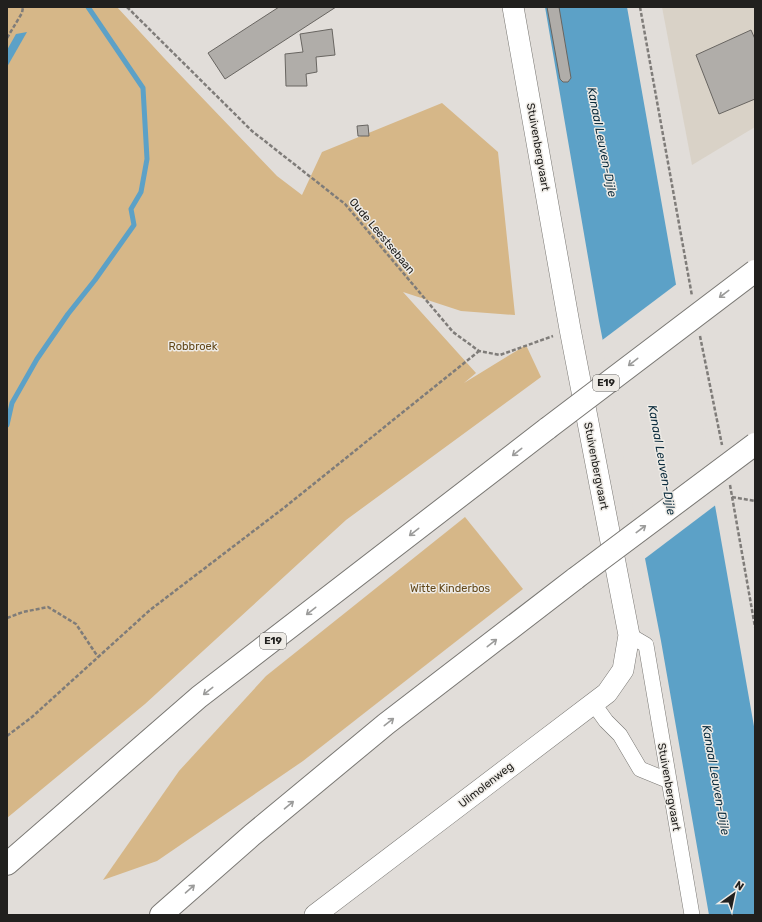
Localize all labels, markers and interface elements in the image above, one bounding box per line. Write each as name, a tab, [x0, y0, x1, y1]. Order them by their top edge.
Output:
water label: Kanaal Leuven-Dijle	[584, 86, 620, 198]
street label: Stuivenbergvaart	[524, 102, 552, 193]
street label: Oude Leestsebaan	[347, 195, 417, 277]
one-way arrow	[718, 290, 729, 298]
park label: Robbroek	[169, 340, 218, 353]
one-way arrow	[628, 358, 639, 367]
road number: E19	[593, 375, 619, 391]
water label: Kanaal Leuven-Dijle	[645, 404, 679, 517]
street label: Stuivenbergvaart	[581, 421, 611, 512]
one-way arrow	[512, 448, 523, 457]
one-way arrow	[635, 525, 646, 534]
one-way arrow	[409, 527, 420, 536]
park label: Witte Kinderbos	[410, 582, 490, 595]
one-way arrow	[306, 607, 317, 615]
road number: E19	[260, 633, 286, 649]
one-way arrow	[486, 638, 497, 647]
one-way arrow	[203, 686, 214, 695]
one-way arrow	[383, 718, 394, 726]
water label: Kanaal Leuven-Dijle	[699, 724, 733, 837]
street label: Stuivenbergvaart	[655, 742, 683, 833]
street label: Uilmolenweg	[456, 760, 516, 810]
one-way arrow	[283, 800, 294, 809]
north arrow	[714, 874, 754, 914]
text: N	[732, 878, 746, 894]
one-way arrow	[185, 885, 195, 894]

